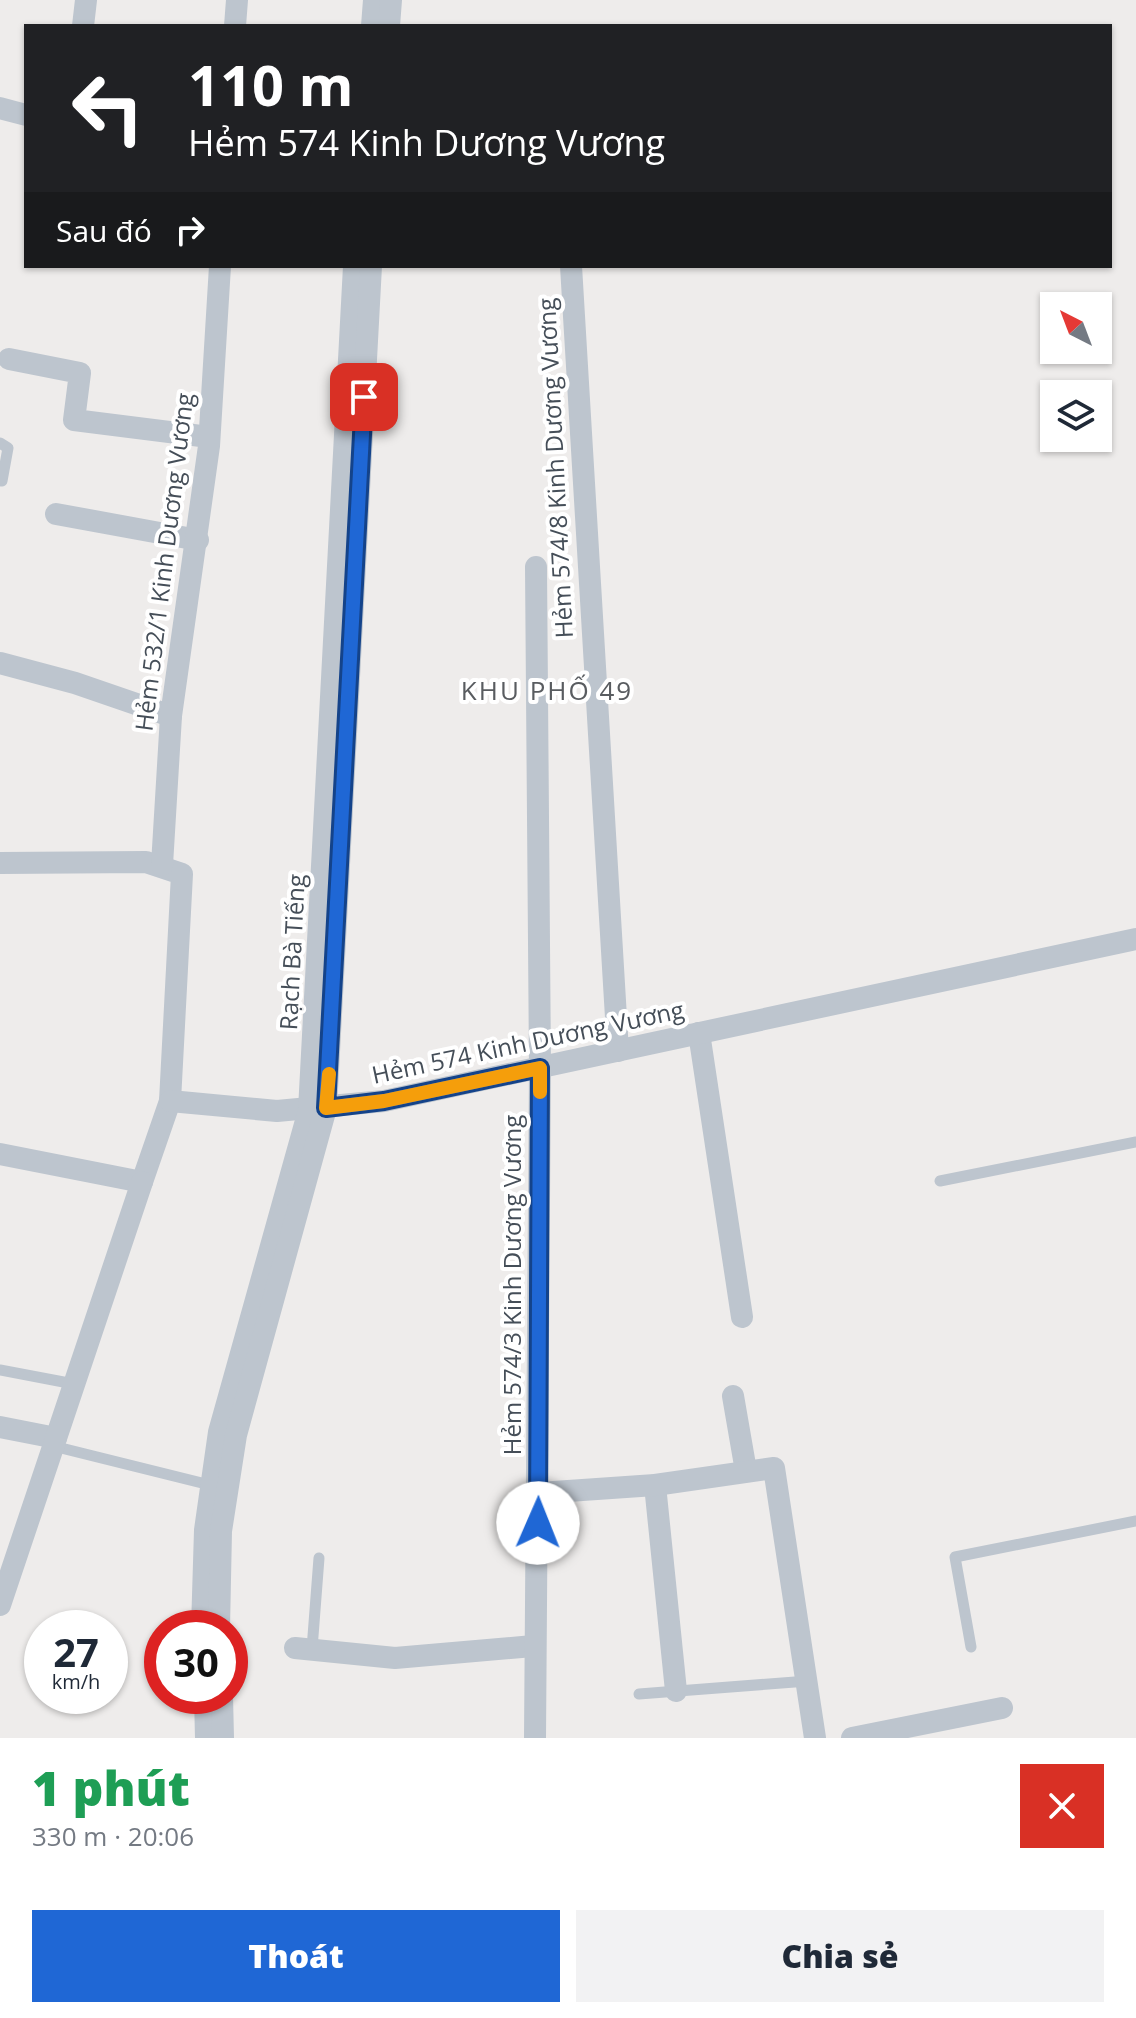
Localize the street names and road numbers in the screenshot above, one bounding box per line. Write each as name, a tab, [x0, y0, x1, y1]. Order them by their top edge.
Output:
street label: Hẻm 574/8 Kinh Dương Vương	[529, 297, 580, 639]
street label: Hẻm 532/1 Kinh Dương Vương	[126, 391, 201, 733]
street label: Rạch Bà Tiếng	[271, 873, 312, 1031]
street label: Hẻm 574 Kinh Dương Vương	[369, 992, 687, 1091]
street label: Hẻm 574/3 Kinh Dương Vương	[495, 1115, 528, 1455]

